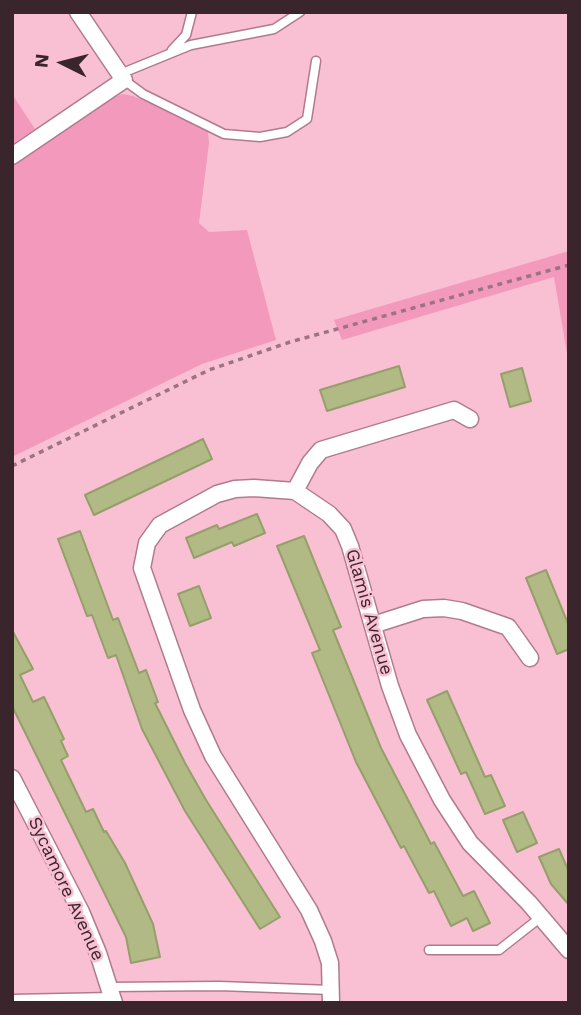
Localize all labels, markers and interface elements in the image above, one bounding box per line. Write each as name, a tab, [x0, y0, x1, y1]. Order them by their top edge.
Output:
north arrow	[28, 28, 98, 98]
text: N	[29, 53, 54, 69]
street label: Glamis Avenue	[341, 547, 397, 677]
street label: Sycamore Avenue	[23, 814, 109, 964]

